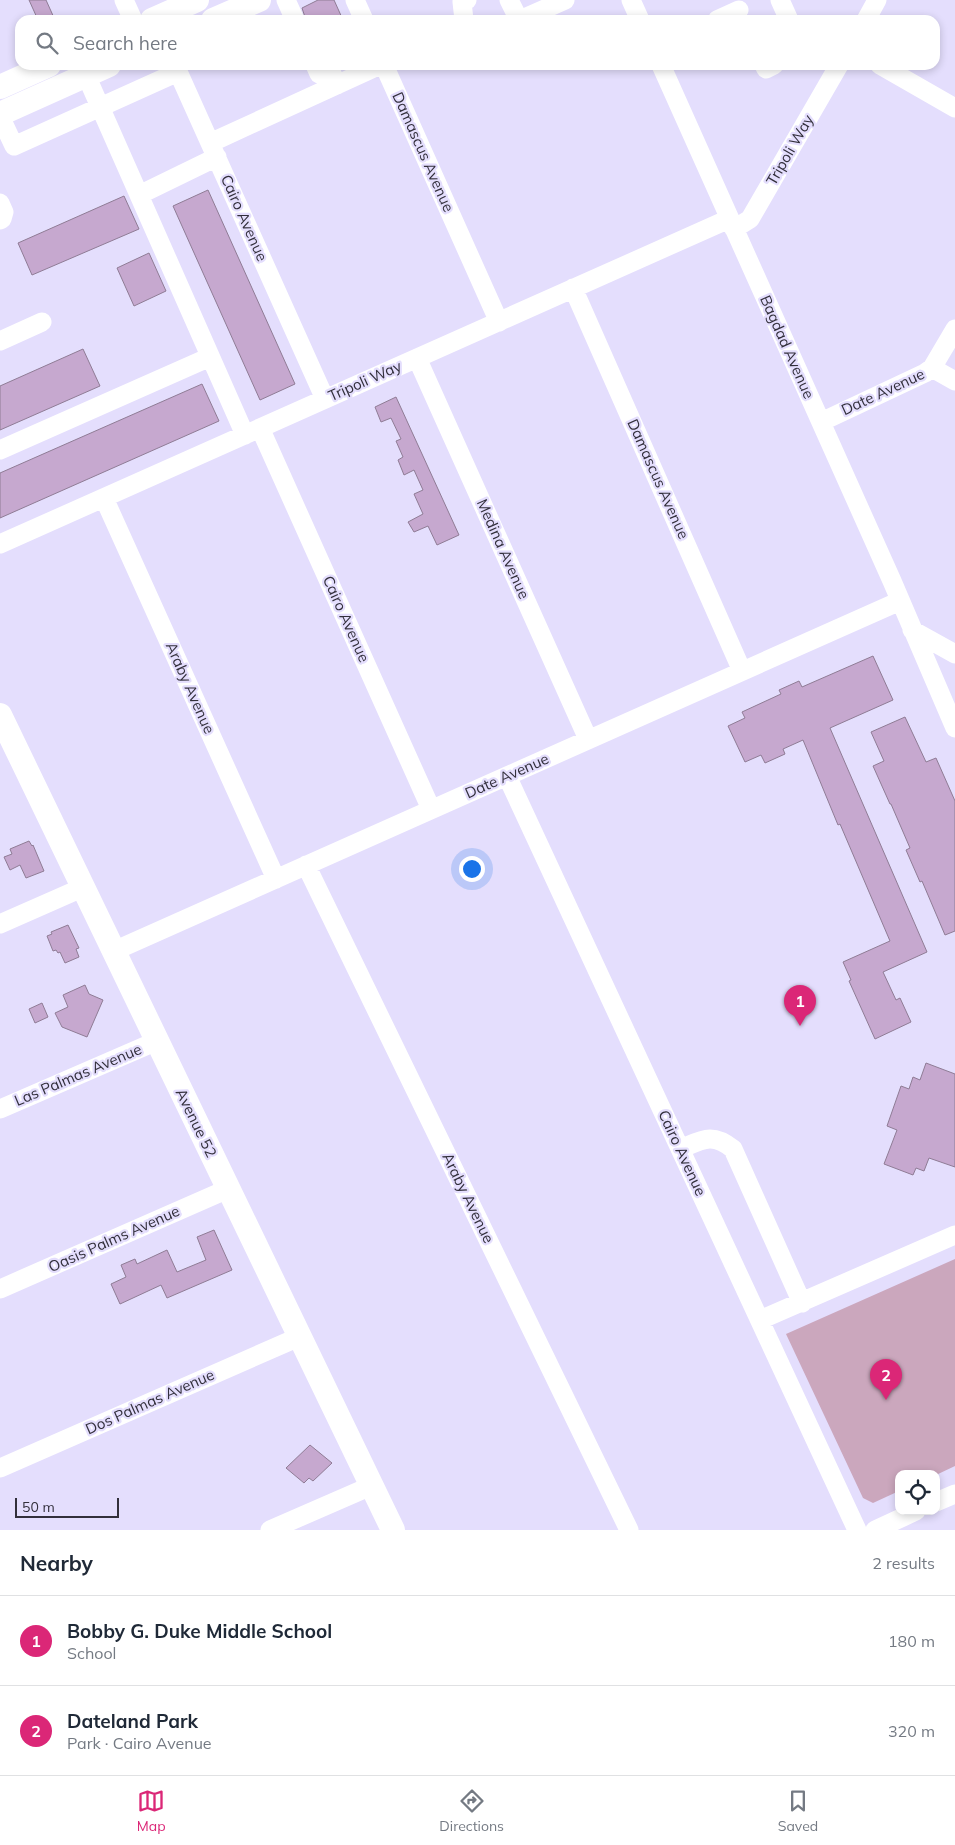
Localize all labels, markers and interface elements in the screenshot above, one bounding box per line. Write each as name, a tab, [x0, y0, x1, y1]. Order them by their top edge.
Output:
search box	[15, 15, 940, 70]
icon: search	[33, 29, 61, 57]
text: Search here	[73, 31, 177, 55]
street label: Damascus Avenue	[388, 89, 458, 215]
street label: Tripoli Way	[762, 111, 817, 188]
street label: Cairo Avenue	[217, 172, 272, 264]
street label: Bagdad Avenue	[756, 292, 819, 402]
street label: Tripoli Way	[325, 356, 404, 405]
street label: Date Avenue	[838, 364, 927, 419]
street label: Damascus Avenue	[623, 416, 693, 542]
street label: Medina Avenue	[473, 496, 534, 602]
street label: Cairo Avenue	[319, 573, 374, 665]
street label: Araby Avenue	[162, 639, 219, 737]
street label: Date Avenue	[462, 749, 552, 802]
your location	[459, 856, 485, 882]
pin: 1	[784, 985, 816, 1026]
street label: Las Palmas Avenue	[11, 1039, 144, 1110]
street label: Avenue 52	[172, 1085, 221, 1160]
street label: Cairo Avenue	[654, 1107, 711, 1199]
street label: Araby Avenue	[438, 1149, 499, 1246]
street label: Oasis Palms Avenue	[45, 1201, 182, 1276]
pin: 2	[870, 1359, 902, 1400]
street label: Dos Palmas Avenue	[82, 1365, 217, 1438]
map controls	[895, 1470, 940, 1515]
button: locate	[895, 1470, 940, 1515]
scale bar	[15, 1495, 119, 1518]
text: 50 m	[22, 1498, 55, 1516]
text: Nearby	[20, 1550, 93, 1576]
text: 2 results	[872, 1553, 935, 1573]
text: Bobby G. Duke Middle School	[67, 1619, 332, 1643]
text: 1	[31, 1631, 41, 1651]
text: 180 m	[888, 1631, 935, 1651]
text: School	[67, 1643, 116, 1663]
text: Dateland Park	[67, 1709, 198, 1733]
text: 2	[31, 1721, 41, 1741]
text: 320 m	[888, 1721, 935, 1741]
text: Park · Cairo Avenue	[67, 1733, 212, 1753]
tab: Map	[137, 1787, 166, 1835]
tab: Directions	[439, 1787, 504, 1835]
tab: Saved	[778, 1787, 818, 1835]

